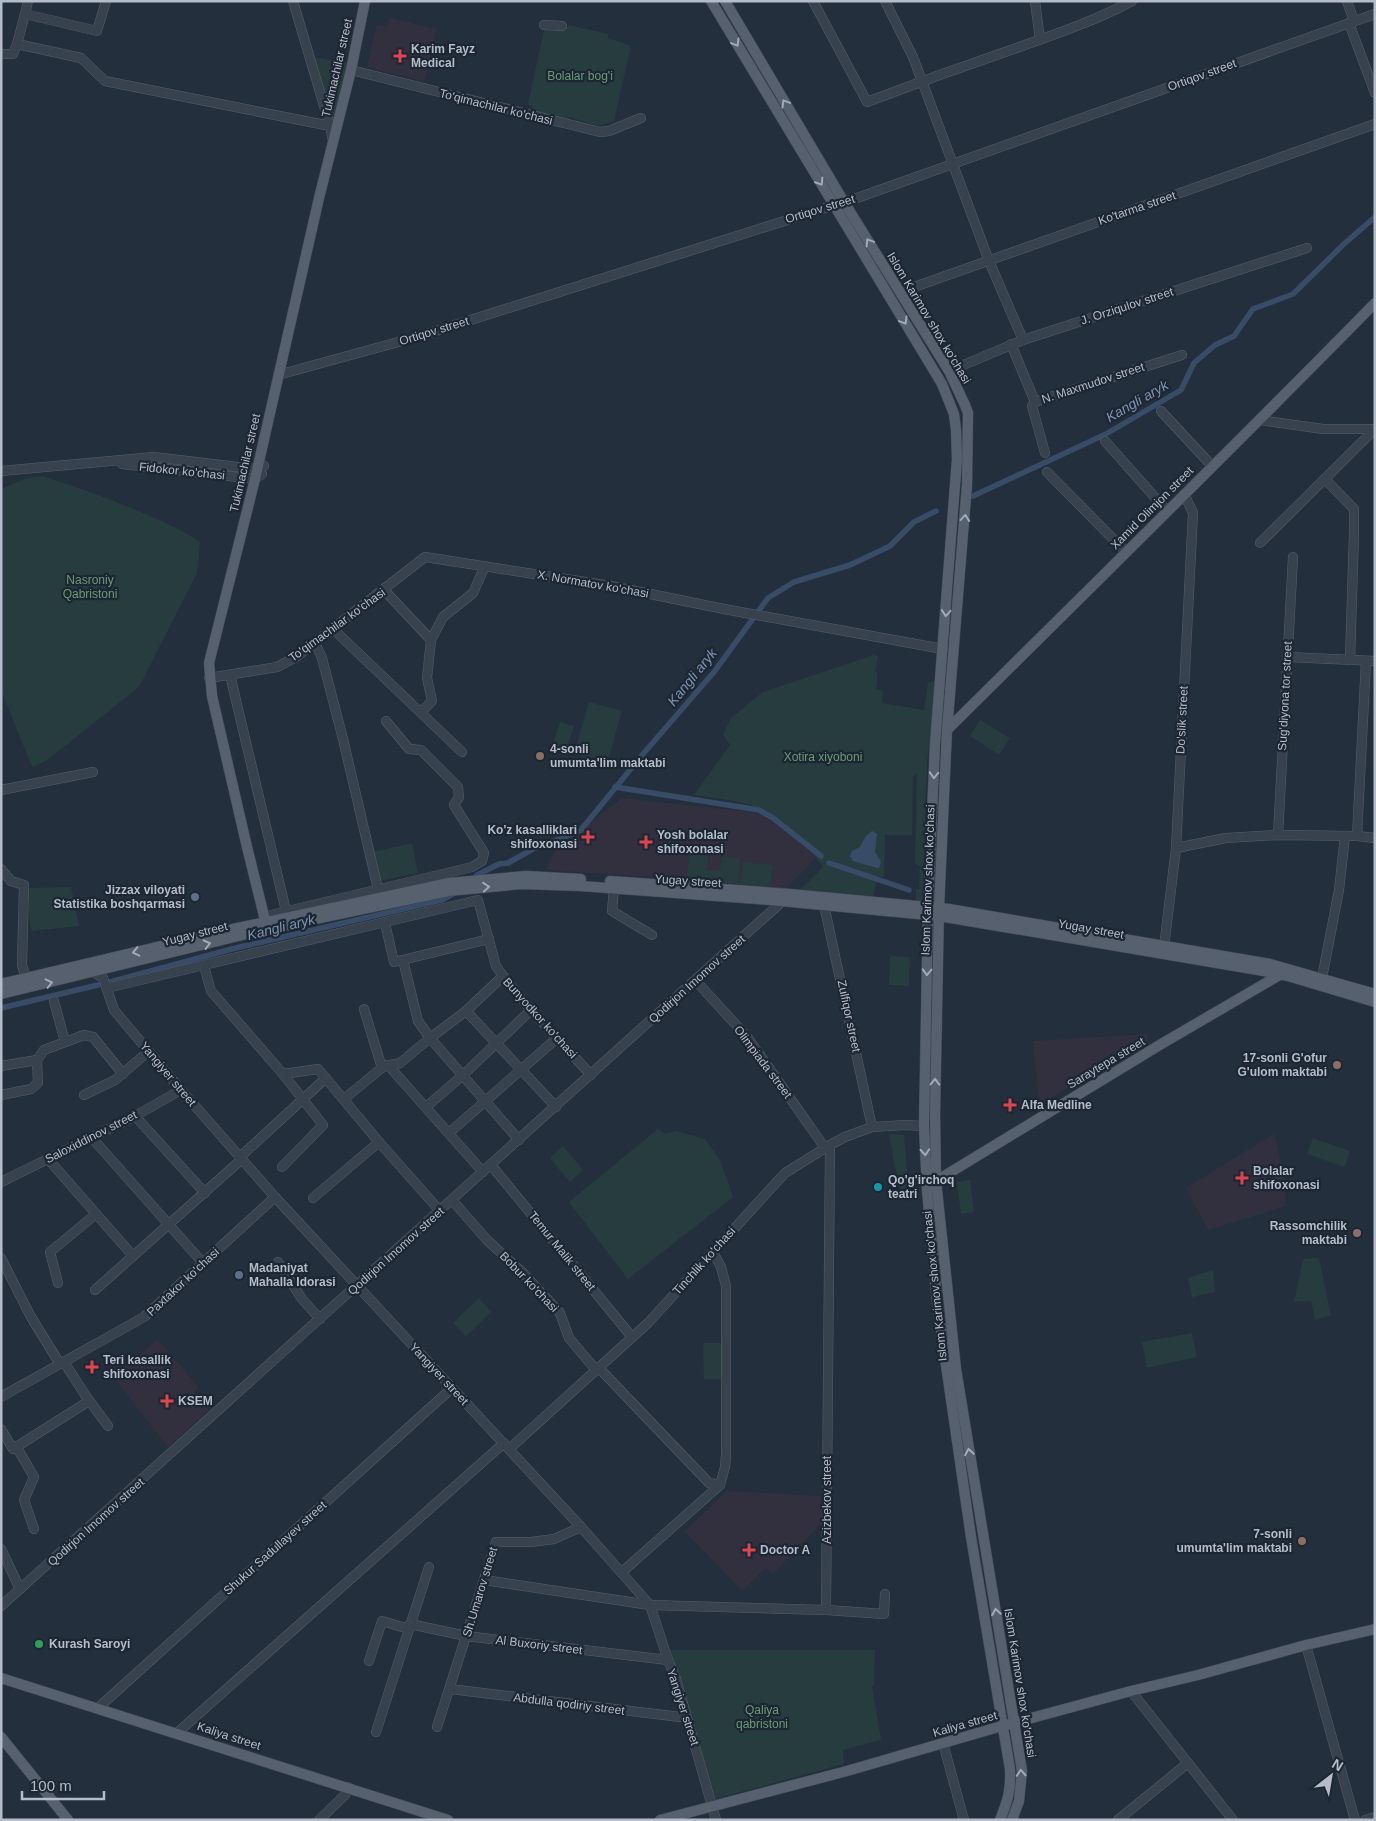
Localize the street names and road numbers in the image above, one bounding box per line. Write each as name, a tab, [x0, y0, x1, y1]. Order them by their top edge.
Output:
street label: Tukimachilar street	[319, 17, 355, 119]
street label: Ortiqov street	[1166, 56, 1239, 94]
street label: To'qimachilar ko'chasi	[438, 86, 554, 128]
street label: Ko'tarma street	[1096, 188, 1178, 228]
street label: Ortiqov street	[784, 192, 857, 226]
street label: Islom Karimov shox ko'chasi	[884, 250, 974, 386]
street label: J. Orziqulov street	[1079, 284, 1176, 328]
street label: Ortiqov street	[398, 314, 471, 348]
street label: N. Maxmudov street	[1040, 360, 1147, 406]
street label: Tukimachilar street	[227, 412, 263, 514]
street label: Fidokor ko'chasi	[138, 460, 226, 482]
street label: Xamid Olimjon street	[1108, 463, 1197, 552]
street label: X. Normatov ko'chasi	[536, 567, 650, 601]
street label: To'qimachilar ko'chasi	[286, 585, 388, 665]
street label: Sug'diyona tor street	[1275, 640, 1295, 751]
street label: Do'slik street	[1173, 685, 1191, 754]
street label: Islom Karimov shox ko'chasi	[918, 804, 938, 956]
street label: Yugay street	[654, 872, 722, 890]
street label: Yugay street	[1057, 916, 1126, 942]
street label: Yugay street	[161, 919, 230, 949]
street label: Qodirjon Imomov street	[646, 932, 749, 1026]
street label: Bunyodkor ko'chasi	[500, 975, 580, 1061]
street label: Zulfiqor street	[835, 979, 864, 1054]
street label: Olimpiada street	[731, 1023, 795, 1102]
street label: Saraytepa street	[1065, 1034, 1148, 1092]
street label: Yangiyer street	[137, 1039, 199, 1110]
street label: Saloxiddinov street	[43, 1107, 140, 1166]
street label: Qodirjon Imomov street	[345, 1204, 448, 1298]
street label: Temur Malik street	[526, 1209, 599, 1294]
street label: Islom Karimov shox ko'chasi	[920, 1210, 950, 1362]
street label: Tinchlik ko'chasi	[670, 1224, 738, 1298]
street label: Paxtakor ko'chasi	[144, 1245, 222, 1319]
street label: Bobur ko'chasi	[497, 1249, 561, 1315]
street label: Yangiyer street	[407, 1340, 472, 1408]
street label: Azizbekov street	[820, 1455, 834, 1544]
street label: Qodirjon Imomov street	[45, 1475, 148, 1569]
street label: Shukur Sadullayev street	[221, 1498, 330, 1598]
street label: Sh.Umarov street	[460, 1545, 501, 1639]
street label: Islom Karimov shox ko'chasi	[1001, 1607, 1039, 1759]
street label: Al Buxoriy street	[495, 1633, 584, 1657]
street label: Yangiyer street	[664, 1667, 702, 1748]
street label: Abdulla qodiriy street	[513, 1690, 626, 1718]
street label: Kaliya street	[931, 1708, 999, 1740]
street label: Kaliya street	[195, 1719, 263, 1753]

